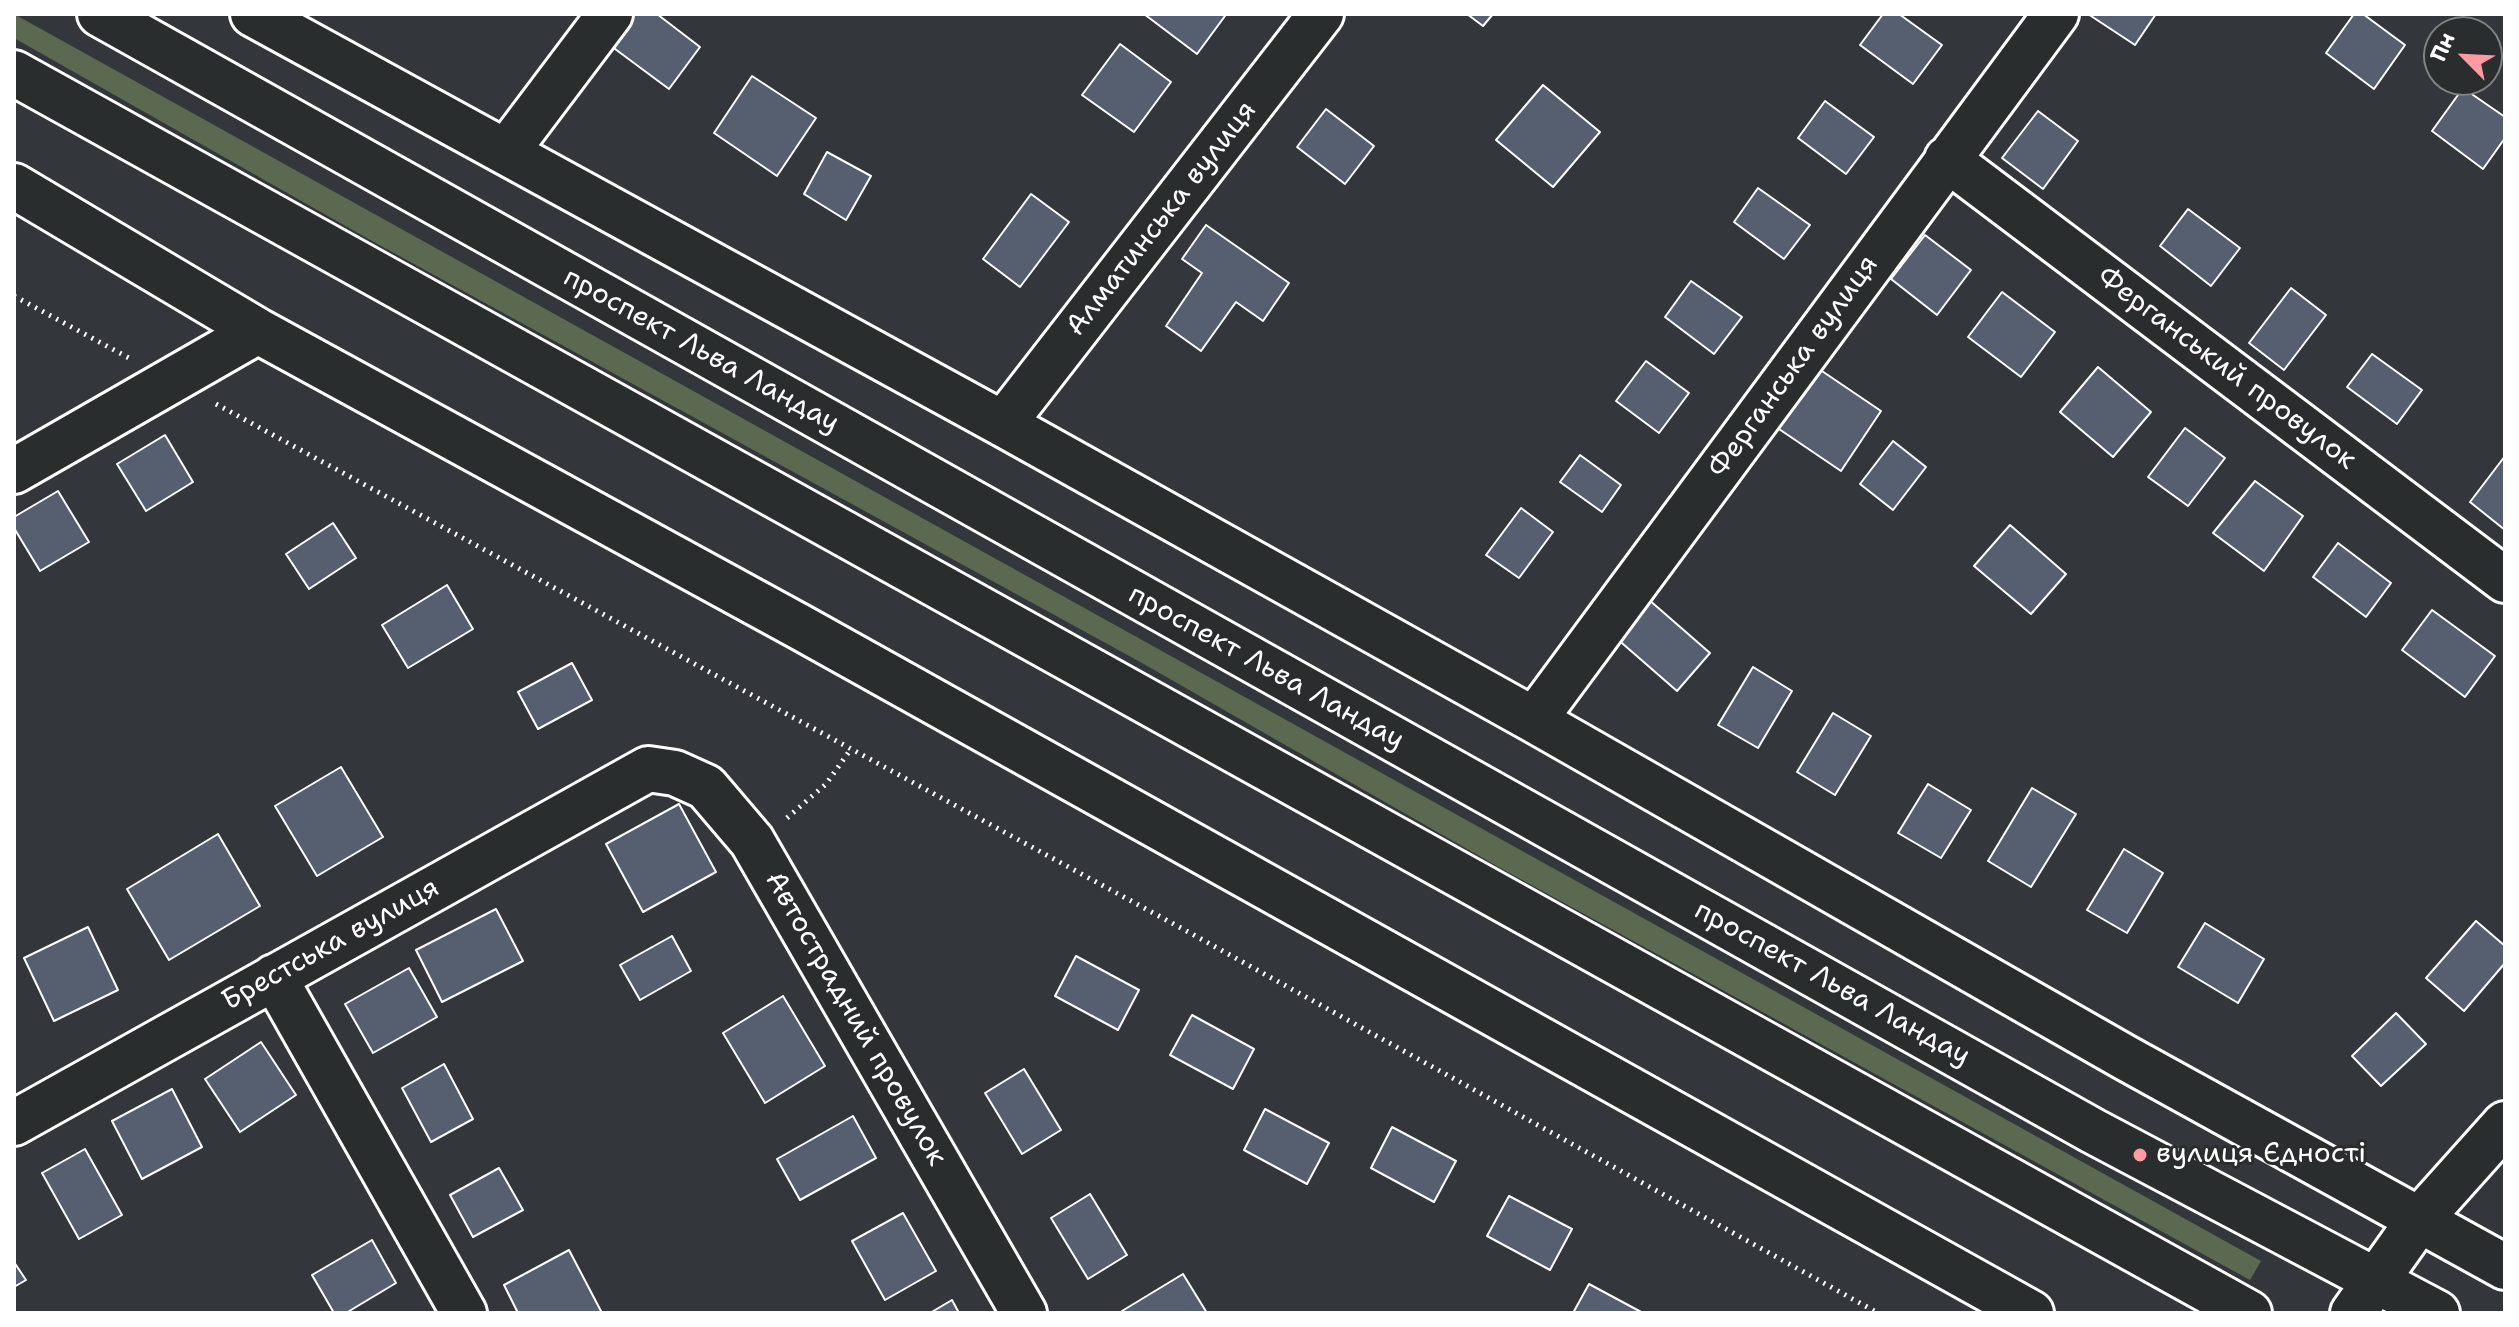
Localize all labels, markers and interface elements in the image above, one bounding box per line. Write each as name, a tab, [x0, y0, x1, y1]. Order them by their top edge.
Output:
north arrow	[2423, 16, 2503, 96]
text: Пн	[2423, 28, 2462, 66]
street label: Алматинська вулиця	[1060, 95, 1264, 343]
street label: Ферганська вулиця	[1702, 249, 1886, 485]
street label: проспект Льва Ландау	[557, 261, 845, 441]
street label: Ферганський провулок	[2090, 261, 2362, 477]
street label: проспект Льва Ландау	[1122, 578, 1410, 758]
street label: Автострадний провулок	[757, 866, 953, 1172]
street label: Брестська вулиця	[217, 871, 445, 1019]
street label: проспект Льва Ландау	[1688, 894, 1976, 1074]
place label: вулиця Єдності	[2156, 1138, 2366, 1172]
marker: вулиця Єдності	[2131, 1146, 2149, 1164]

